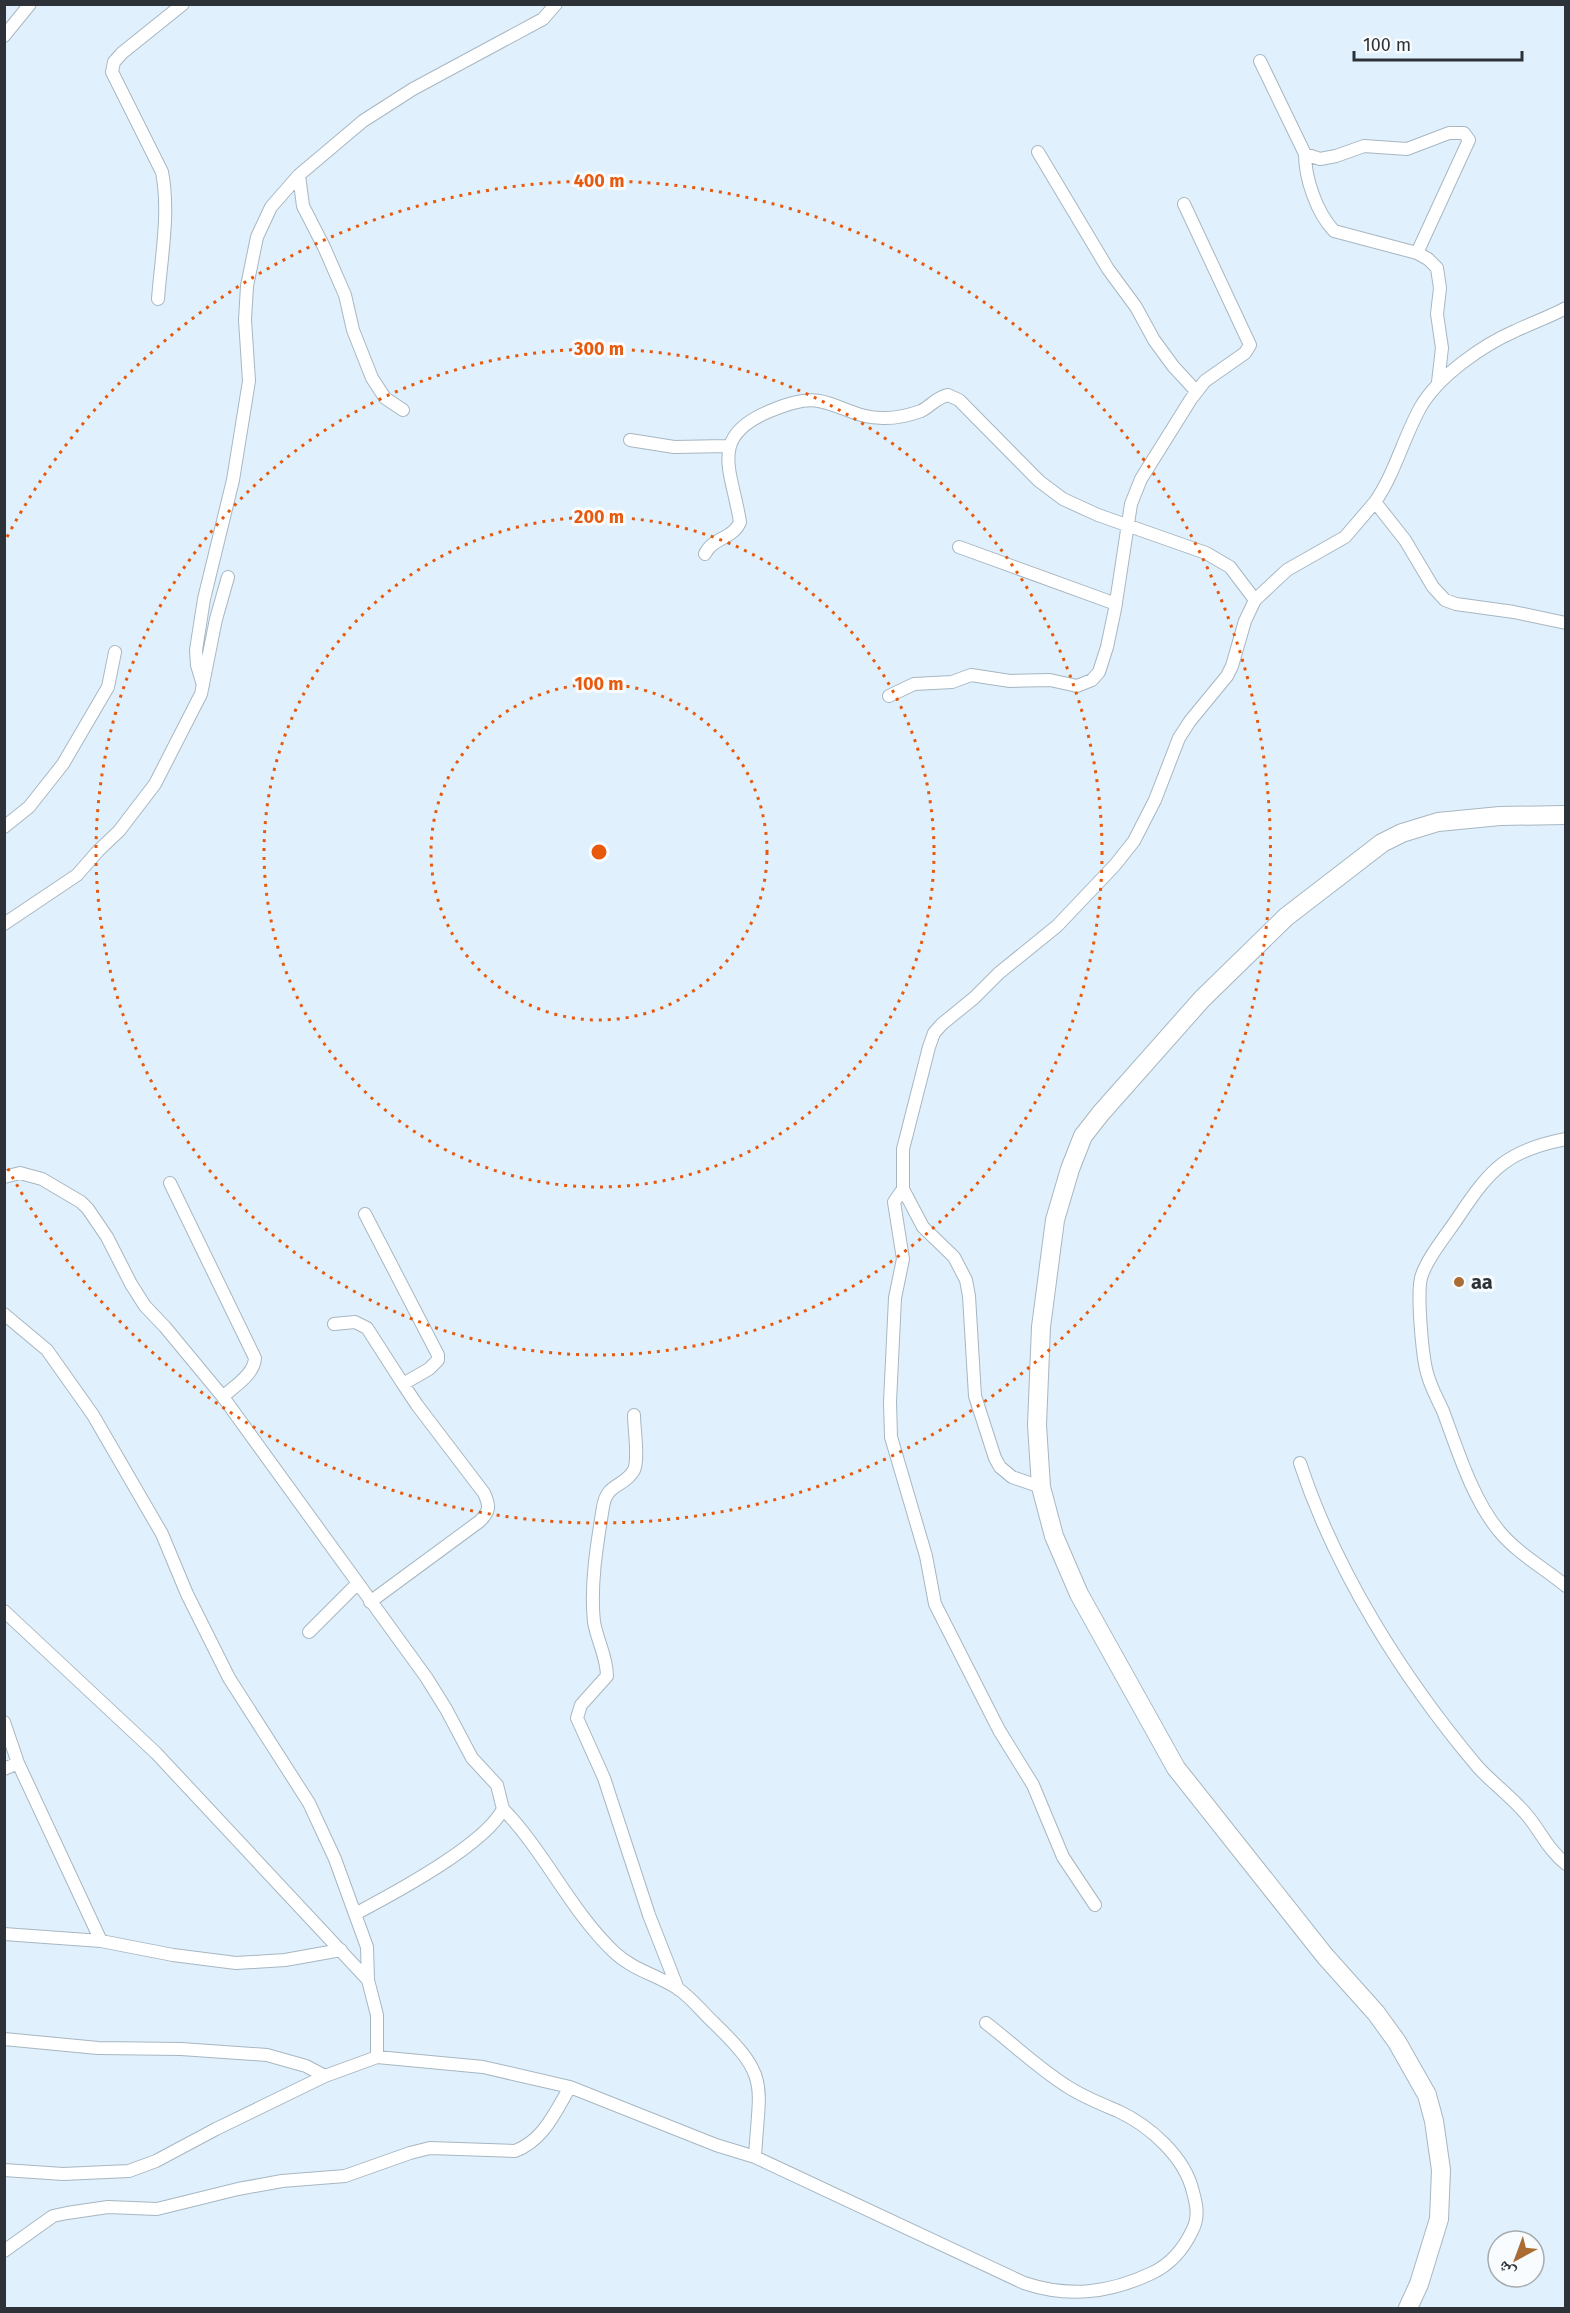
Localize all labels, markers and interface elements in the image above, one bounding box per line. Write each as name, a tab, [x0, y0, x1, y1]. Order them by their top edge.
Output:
scale bar	[1354, 24, 1522, 62]
text: 100 m	[1363, 34, 1411, 56]
text: 400 m	[574, 170, 624, 192]
text: 300 m	[573, 338, 624, 360]
text: 200 m	[574, 506, 624, 528]
text: 100 m	[575, 673, 623, 695]
centre of rings	[589, 842, 609, 862]
place label: aa	[1471, 1270, 1493, 1294]
marker: aa	[1452, 1275, 1466, 1289]
north arrow	[1486, 2229, 1546, 2289]
text: ش	[1494, 2257, 1519, 2283]

